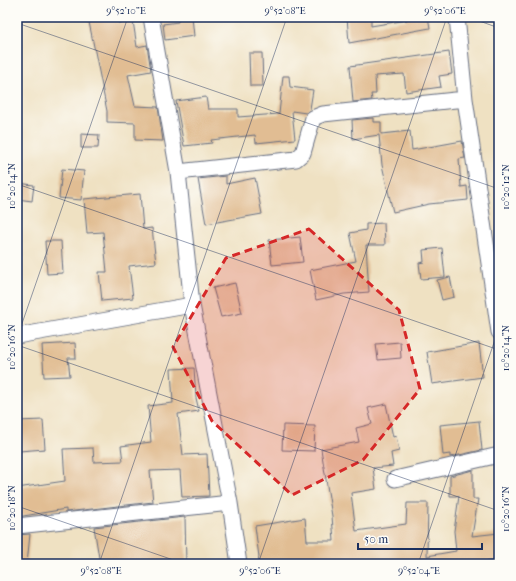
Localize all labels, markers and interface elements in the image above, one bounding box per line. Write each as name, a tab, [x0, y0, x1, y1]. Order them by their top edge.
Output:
text: 9°52'10"E	[106, 5, 146, 17]
text: 9°52'08"E	[264, 5, 306, 17]
text: 9°52'06"E	[424, 5, 466, 17]
text: 10°20'14"N	[6, 162, 18, 209]
text: 10°20'12"N	[500, 164, 512, 210]
text: 10°20'16"N	[6, 324, 18, 370]
text: 10°20'14"N	[500, 324, 512, 371]
text: 10°20'18"N	[6, 485, 18, 531]
text: 10°20'16"N	[500, 486, 512, 532]
scale bar	[358, 525, 482, 551]
text: 50 m	[364, 532, 388, 546]
text: 9°52'08"E	[80, 565, 122, 577]
text: 9°52'06"E	[239, 565, 281, 577]
text: 9°52'04"E	[398, 565, 440, 577]

